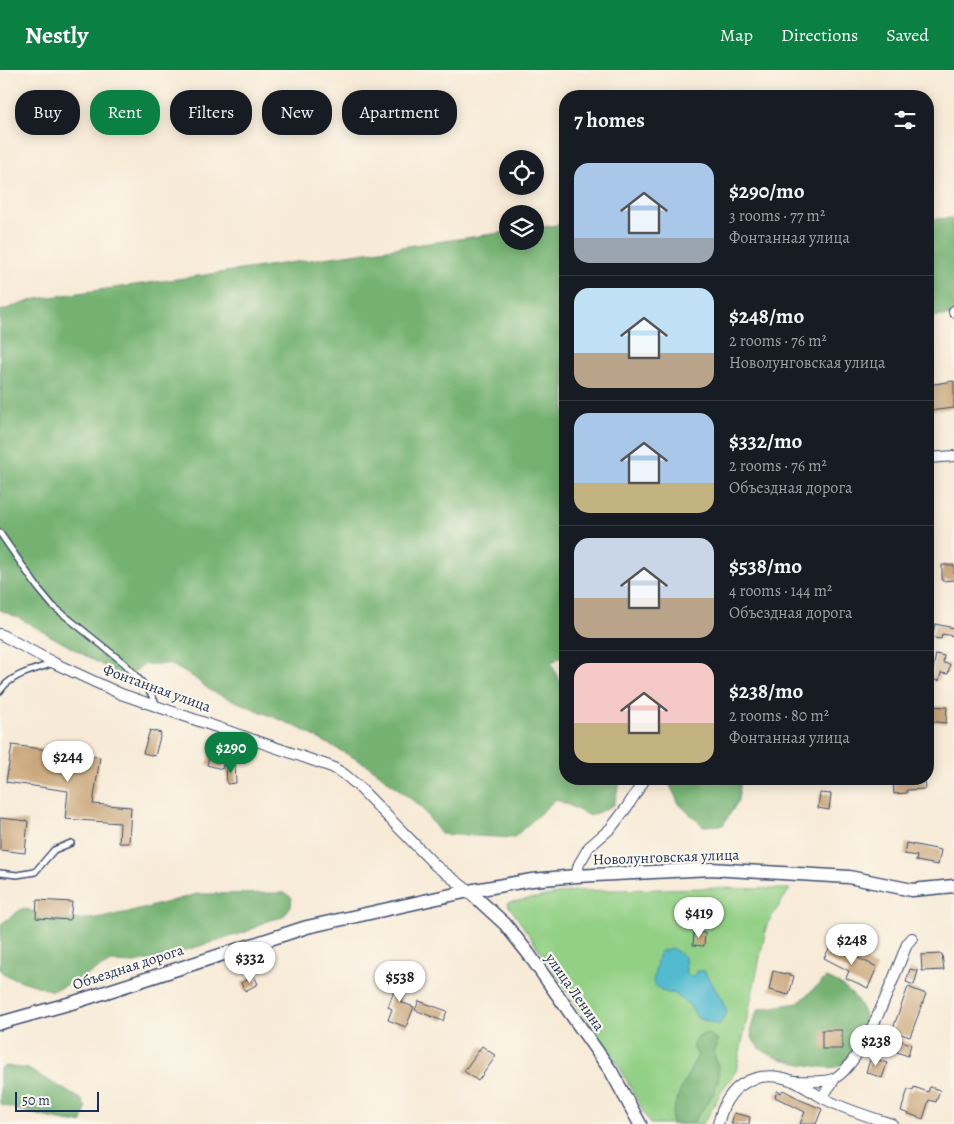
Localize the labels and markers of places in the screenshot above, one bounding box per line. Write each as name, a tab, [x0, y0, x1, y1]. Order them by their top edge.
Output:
pin: $290	[201, 732, 261, 774]
pin: $244	[38, 740, 98, 783]
pin: $419	[669, 896, 729, 939]
pin: $248	[822, 924, 882, 966]
pin: $332	[220, 942, 280, 984]
pin: $538	[370, 960, 430, 1003]
pin: $238	[846, 1024, 906, 1067]

